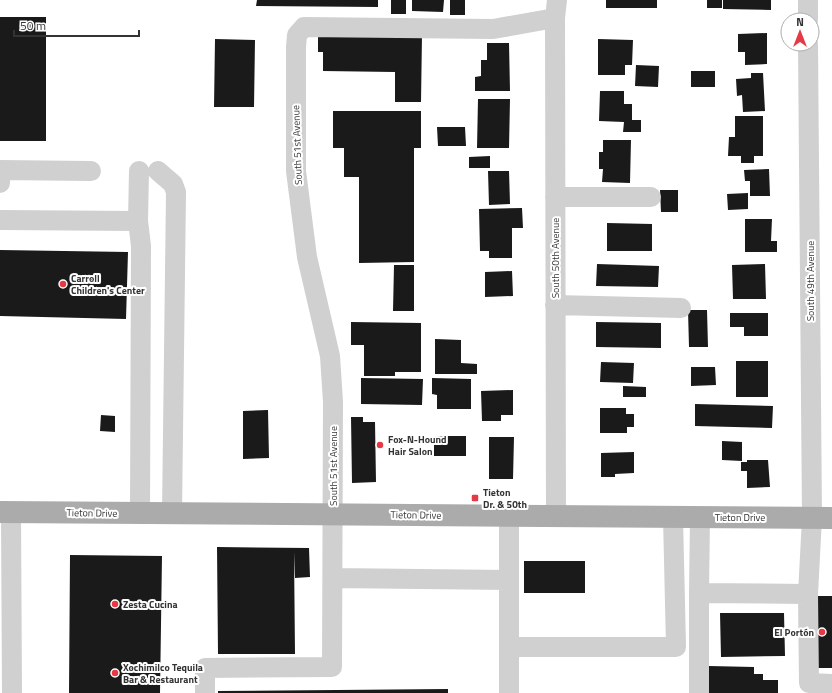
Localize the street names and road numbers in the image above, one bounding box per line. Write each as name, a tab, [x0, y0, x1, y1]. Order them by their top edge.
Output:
street label: South 51st Avenue	[288, 105, 306, 185]
street label: South 50th Avenue	[548, 218, 563, 298]
street label: South 49th Avenue	[803, 241, 818, 321]
street label: South 51st Avenue	[326, 426, 341, 506]
street label: Tieton Drive	[67, 505, 117, 521]
street label: Tieton Drive	[391, 507, 441, 523]
street label: Tieton Drive	[715, 510, 765, 525]

